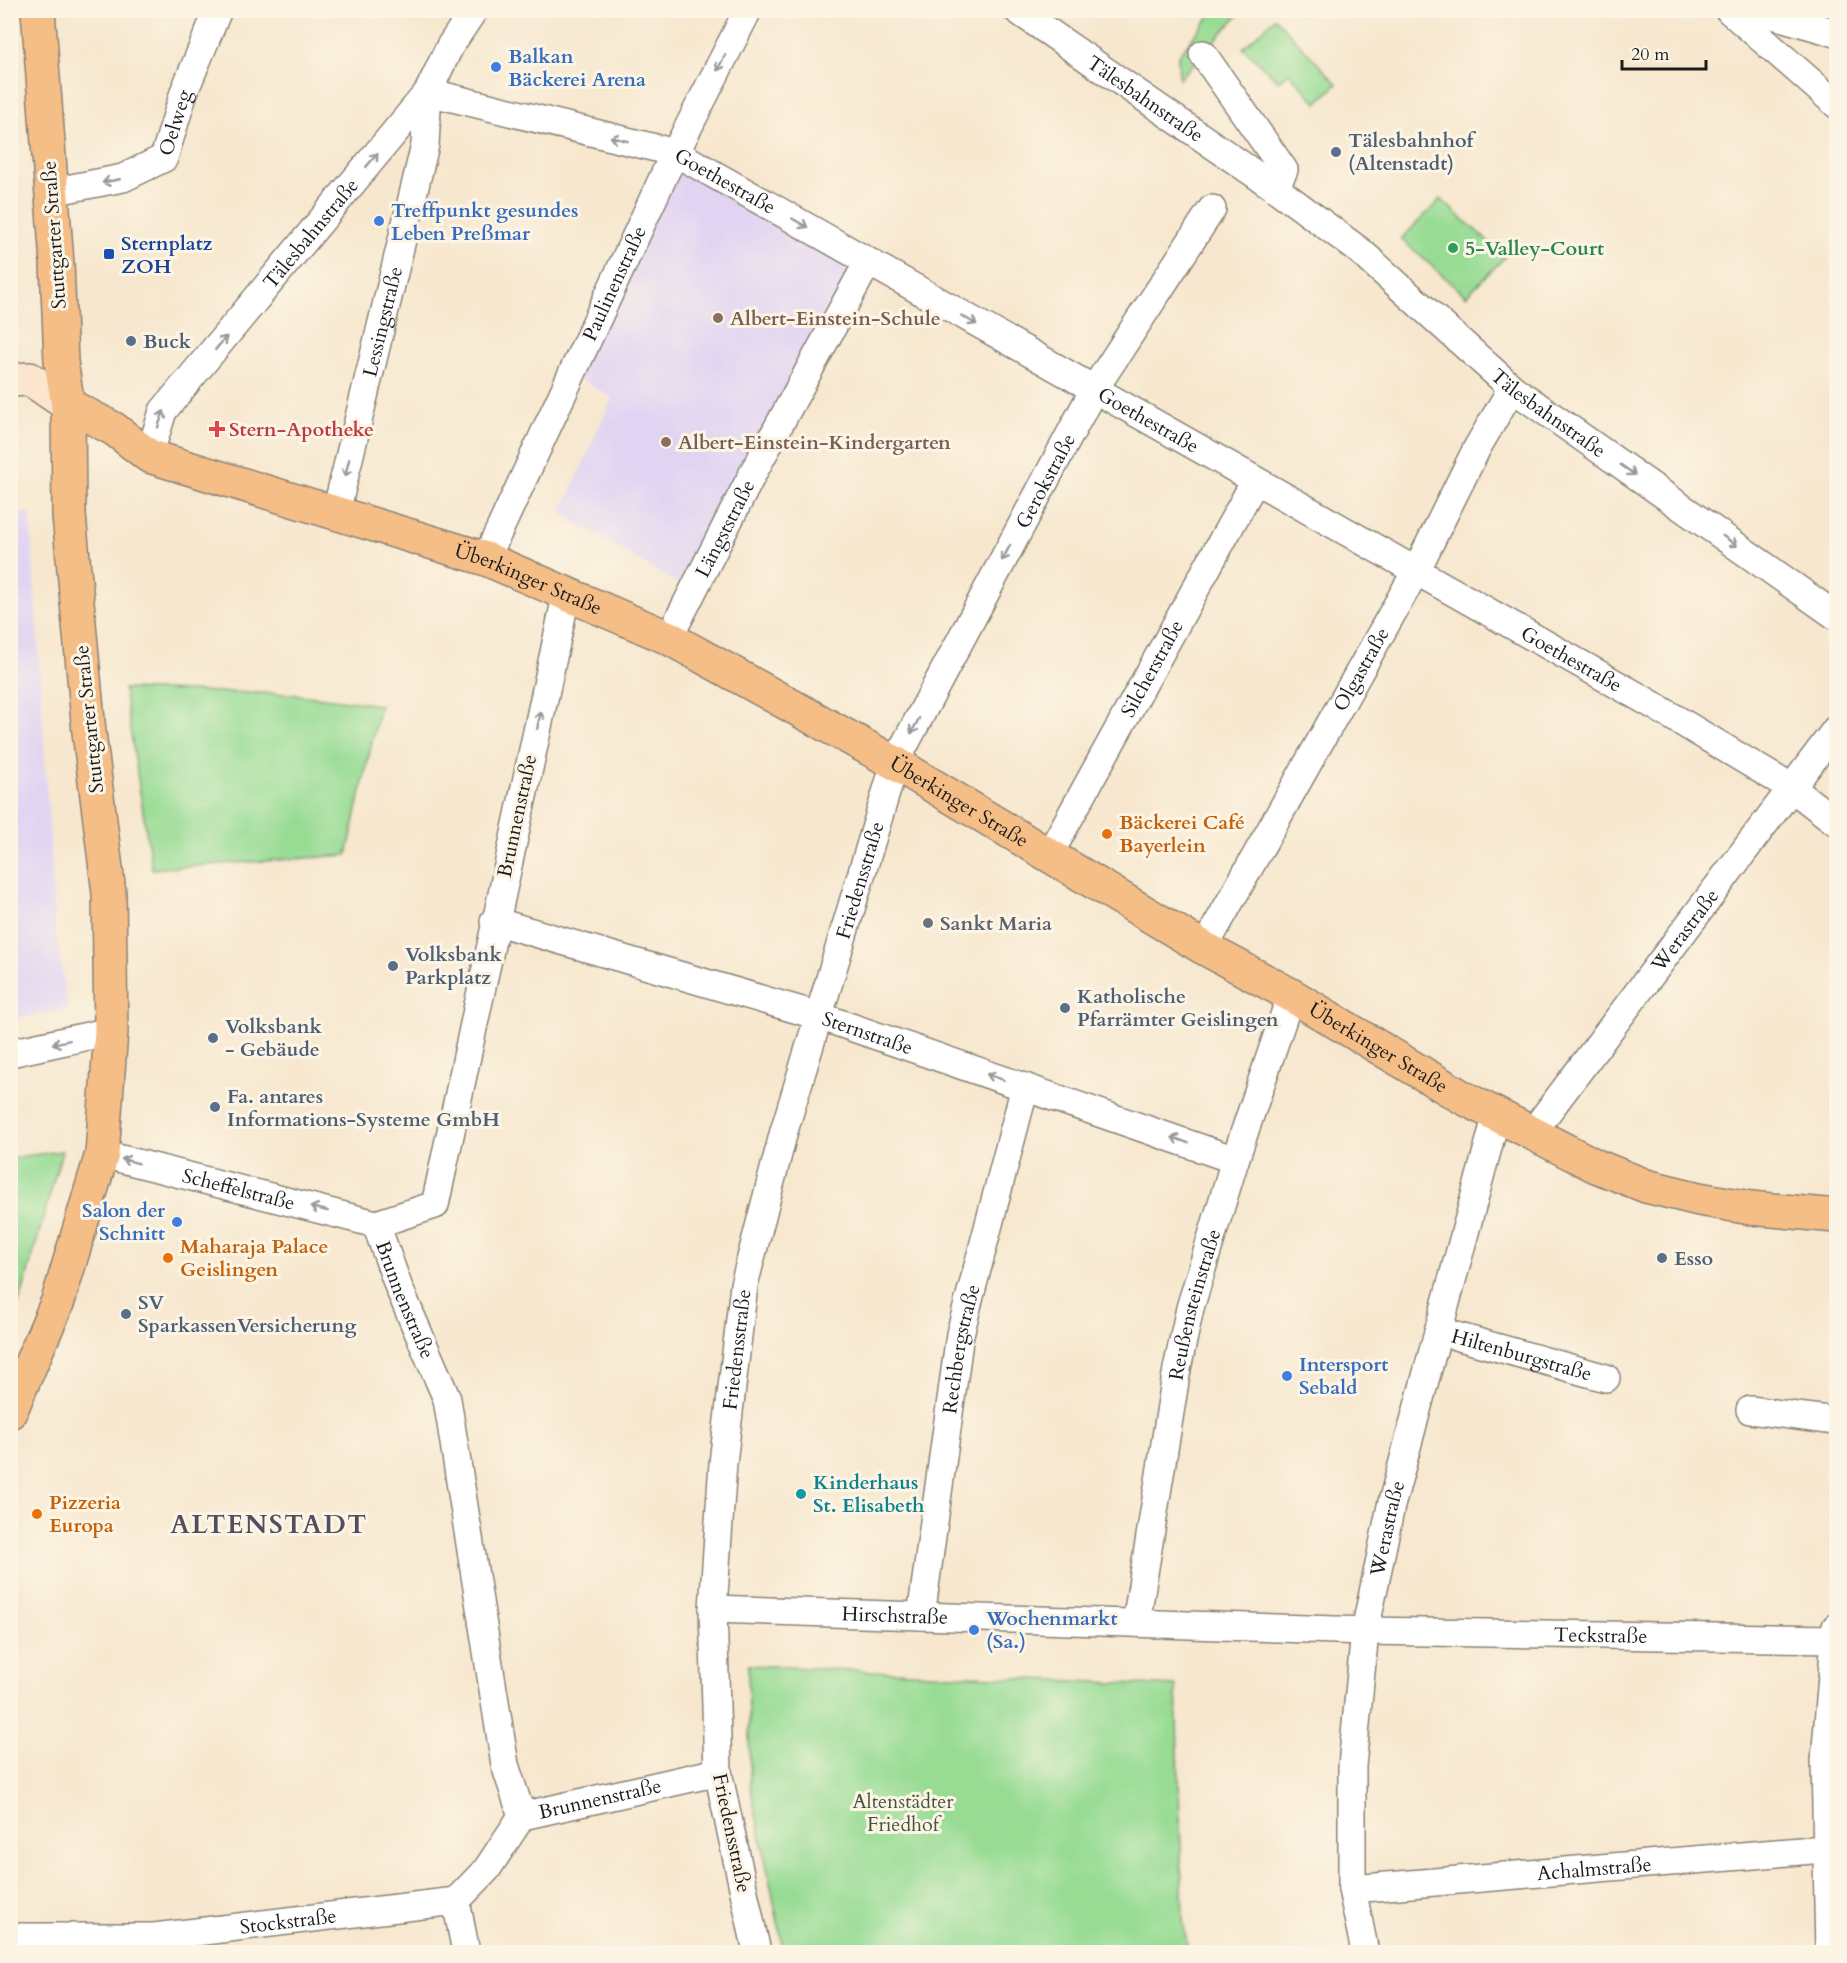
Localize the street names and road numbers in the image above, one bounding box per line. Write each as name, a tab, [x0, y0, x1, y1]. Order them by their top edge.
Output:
street label: Tälesbahnstraße	[1082, 49, 1209, 148]
street label: Oelweg	[152, 85, 198, 159]
street label: Goethestraße	[670, 142, 781, 220]
street label: Stuttgarter Straße	[35, 160, 73, 310]
street label: Tälesbahnstraße	[257, 172, 364, 294]
street label: Paulinenstraße	[576, 221, 652, 345]
street label: Lessingstraße	[356, 264, 409, 380]
street label: Tälesbahnstraße	[1485, 362, 1612, 464]
street label: Goethestraße	[1093, 381, 1204, 459]
street label: Gerokstraße	[1009, 429, 1081, 533]
street label: Längststraße	[689, 475, 761, 582]
street label: Überkinger Straße	[451, 537, 606, 621]
street label: Silcherstraße	[1114, 615, 1189, 722]
street label: Goethestraße	[1516, 620, 1627, 698]
street label: Olgastraße	[1326, 622, 1395, 716]
street label: Stuttgarter Straße	[68, 644, 110, 794]
street label: Überkinger Straße	[885, 749, 1034, 854]
street label: Brunnenstraße	[491, 752, 543, 880]
street label: Friedensstraße	[829, 818, 890, 942]
street label: Werastraße	[1644, 883, 1725, 978]
street label: Überkinger Straße	[1304, 995, 1453, 1099]
street label: Sternstraße	[819, 1005, 916, 1061]
street label: Scheffelstraße	[179, 1162, 298, 1216]
street label: Reußensteinstraße	[1162, 1226, 1227, 1382]
street label: Brunnenstraße	[370, 1237, 441, 1363]
street label: Rechbergstraße	[936, 1281, 986, 1415]
street label: Friedensstraße	[716, 1288, 757, 1411]
street label: Hiltenburgstraße	[1449, 1322, 1595, 1387]
street label: Werastraße	[1363, 1477, 1411, 1579]
street label: Hirschstraße	[841, 1600, 949, 1630]
street label: Teckstraße	[1554, 1621, 1648, 1649]
street label: Friedensstraße	[706, 1771, 758, 1895]
street label: Brunnenstraße	[536, 1772, 664, 1825]
street label: Achalmstraße	[1536, 1850, 1653, 1887]
street label: Stockstraße	[238, 1902, 338, 1940]

